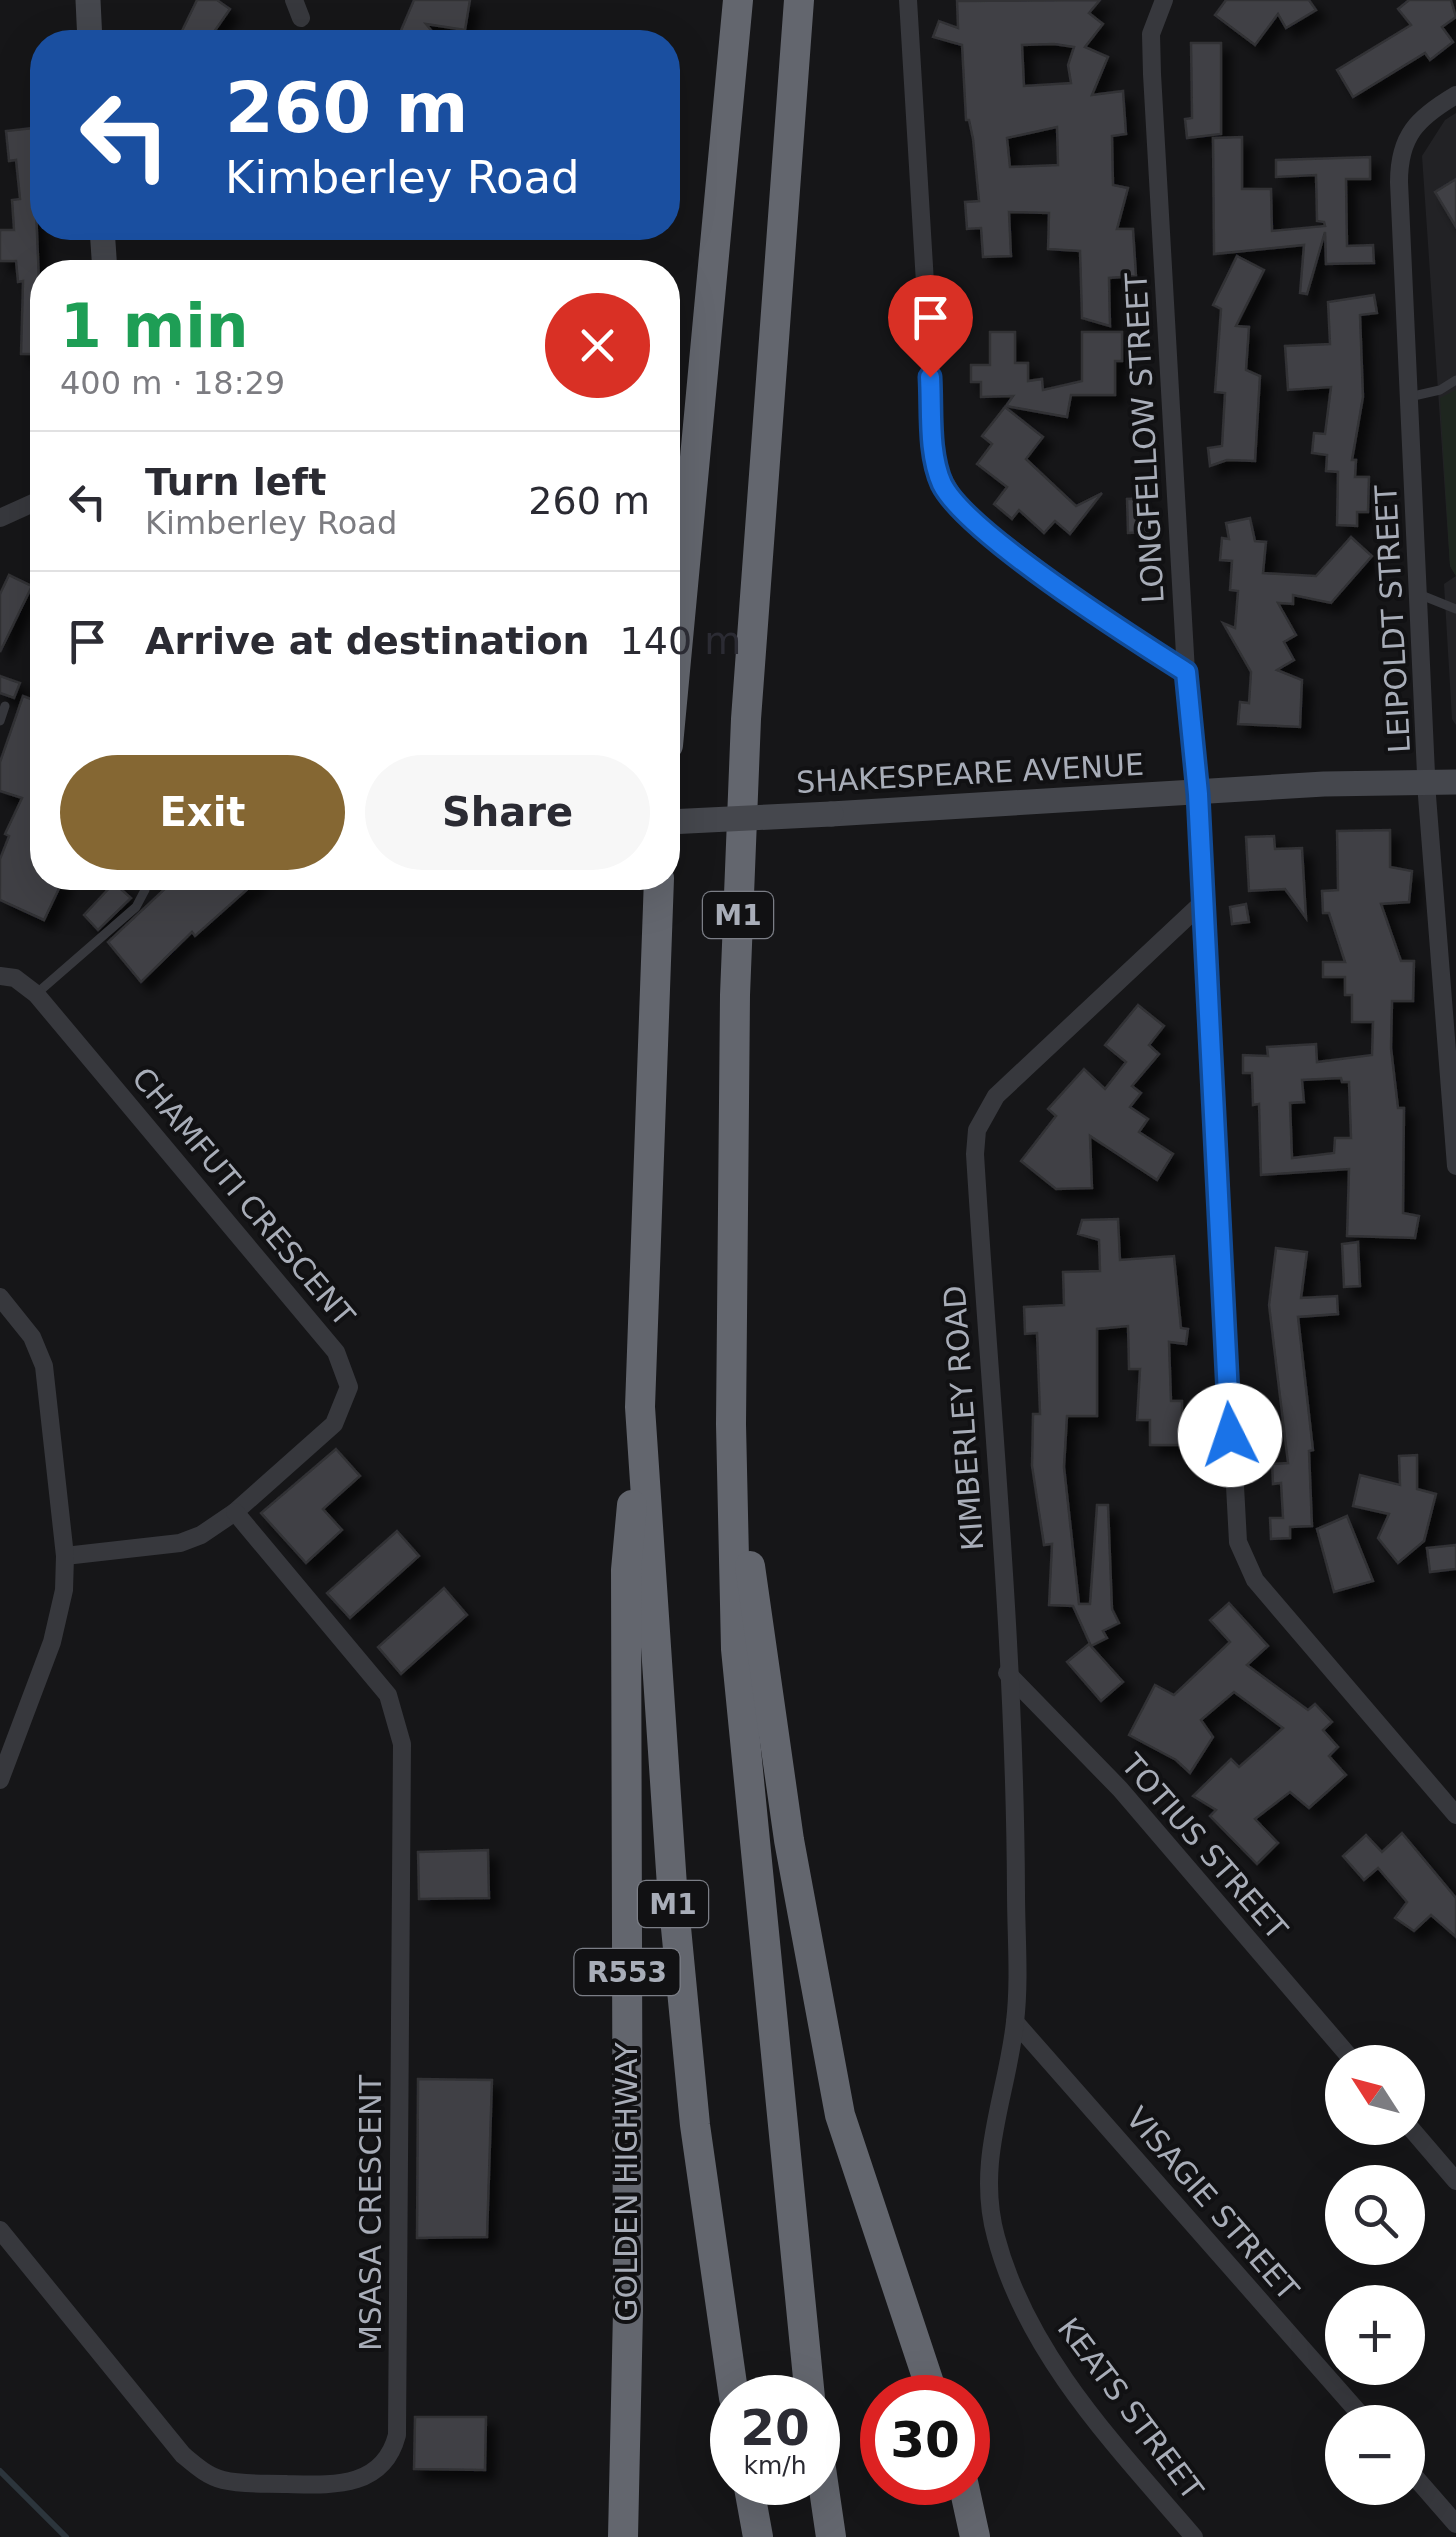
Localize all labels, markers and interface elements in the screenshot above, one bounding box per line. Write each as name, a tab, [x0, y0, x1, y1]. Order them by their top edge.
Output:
text: 260 m	[225, 67, 468, 149]
icon: left	[60, 70, 190, 200]
text: Kimberley Road	[225, 151, 580, 204]
street label: LONGFELLOW STREET	[1118, 271, 1171, 604]
pin	[888, 275, 973, 378]
icon: arrive	[903, 290, 958, 345]
text: 1 min	[60, 291, 248, 361]
button: close	[545, 293, 650, 398]
text: 400 m · 18:29	[60, 364, 285, 402]
text: Turn left	[145, 460, 326, 504]
icon: left	[60, 474, 115, 529]
text: 260 m	[528, 479, 650, 523]
street label: LEIPOLDT STREET	[1368, 483, 1417, 754]
text: Kimberley Road	[145, 504, 397, 542]
icon: arrive	[60, 614, 115, 669]
text: Arrive at destination	[145, 619, 590, 663]
text: 140 m	[620, 619, 741, 663]
street label: SHAKESPEARE AVENUE	[795, 747, 1145, 800]
button: Exit	[60, 755, 345, 870]
button: Share	[365, 755, 650, 870]
road number: M1	[703, 892, 773, 938]
street label: CHAMFUTI CRESCENT	[125, 1060, 362, 1333]
street label: KIMBERLEY ROAD	[937, 1284, 990, 1552]
position arrow	[1178, 1383, 1282, 1487]
street label: TOTIUS STREET	[1114, 1746, 1295, 1947]
road number: M1	[638, 1881, 708, 1927]
road number: R553	[574, 1949, 680, 1995]
street label: GOLDEN HIGHWAY	[609, 2042, 644, 2322]
north arrow	[1325, 2045, 1425, 2145]
map controls	[1325, 2045, 1425, 2505]
street label: MSASA CRESCENT	[353, 2074, 388, 2351]
street label: VISAGIE STREET	[1119, 2100, 1306, 2308]
button: search	[1325, 2165, 1425, 2265]
button: +	[1325, 2285, 1425, 2385]
street label: KEATS STREET	[1051, 2311, 1210, 2507]
speed limit sign: 30	[860, 2375, 990, 2505]
text: 20	[740, 2399, 810, 2457]
button: −	[1325, 2405, 1425, 2505]
text: km/h	[743, 2451, 807, 2480]

